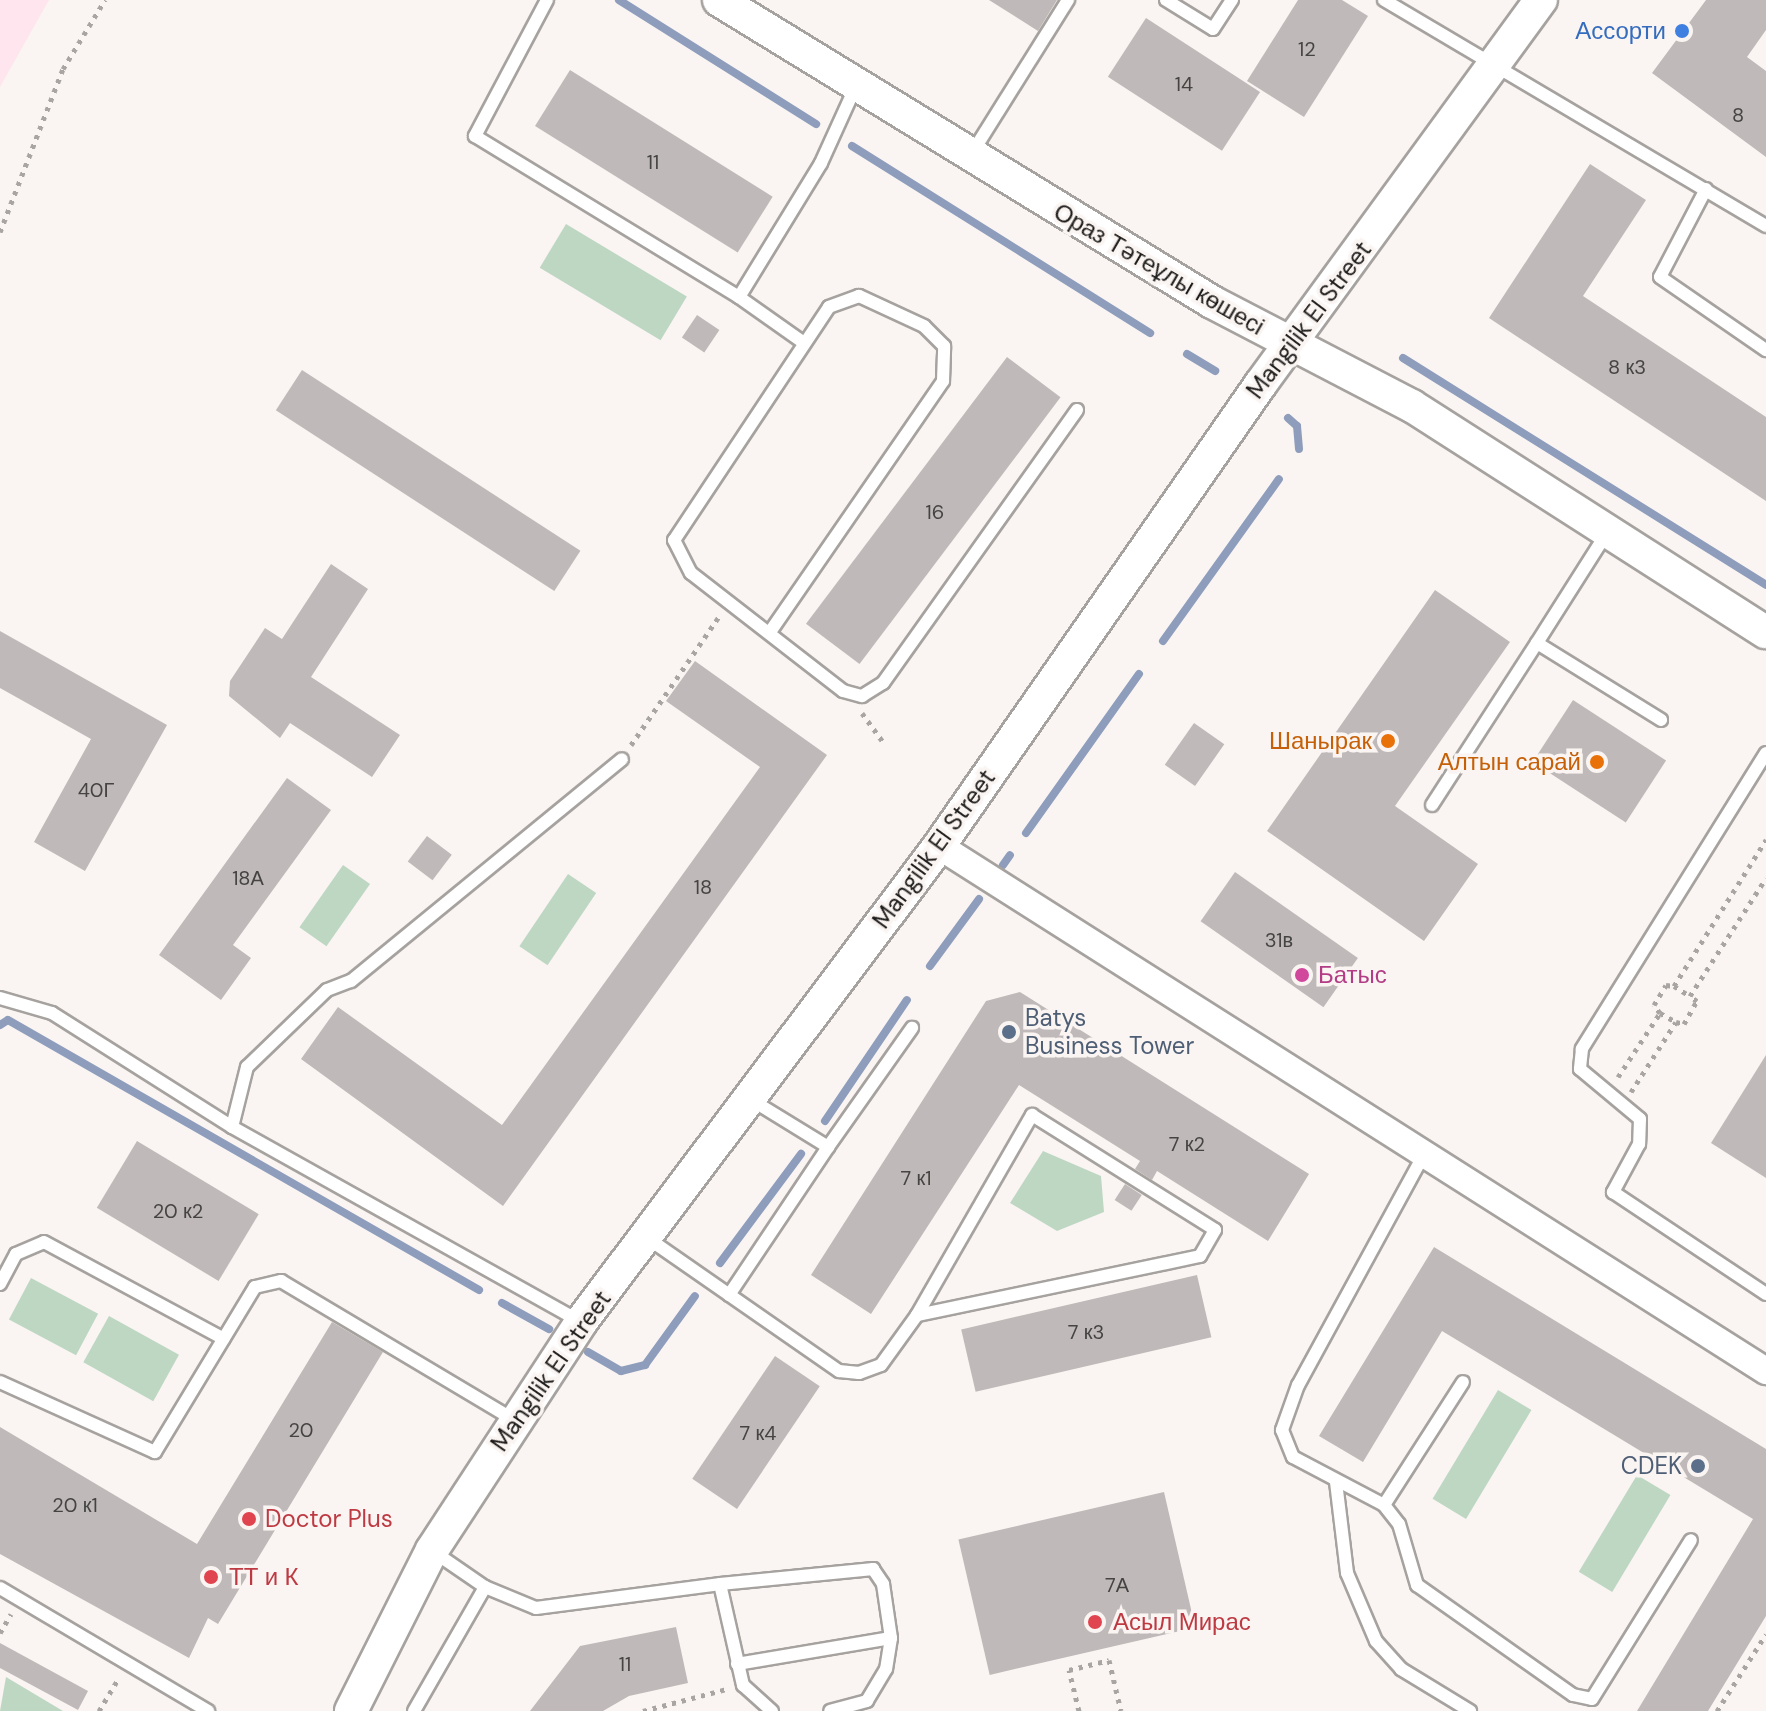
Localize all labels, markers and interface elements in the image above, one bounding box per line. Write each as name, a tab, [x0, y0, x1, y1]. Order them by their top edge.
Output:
place label: Ассорти	[1575, 17, 1666, 45]
marker: Ассорти	[1673, 22, 1691, 40]
house number: 12	[1298, 37, 1316, 61]
house number: 14	[1175, 72, 1193, 96]
house number: 8	[1732, 103, 1744, 127]
house number: 11	[647, 150, 659, 174]
street label: Ораз Тәтеұлы көшесі	[1049, 197, 1269, 341]
street label: Mangilik El Street	[1241, 236, 1377, 404]
house number: 8 к3	[1608, 355, 1646, 379]
house number: 16	[926, 500, 944, 524]
place label: Шанырак	[1269, 727, 1372, 755]
marker: Шанырак	[1379, 732, 1397, 750]
place label: Алтын сарай	[1438, 748, 1581, 776]
marker: Алтын сарай	[1588, 753, 1606, 771]
street label: Mangilik El Street	[867, 764, 1001, 934]
house number: 40Г	[78, 778, 114, 802]
house number: 18А	[232, 866, 264, 890]
house number: 18	[694, 875, 712, 899]
house number: 31в	[1265, 928, 1293, 952]
place label: Батыс	[1318, 961, 1387, 989]
marker: Батыс	[1293, 966, 1311, 984]
place label: Batys Business Tower	[1025, 1004, 1194, 1060]
marker: Batys Business Tower	[1000, 1023, 1018, 1041]
house number: 7 к2	[1169, 1132, 1205, 1156]
house number: 7 к1	[901, 1166, 931, 1190]
house number: 20 к2	[153, 1199, 203, 1223]
street label: Mangilik El Street	[485, 1285, 617, 1457]
house number: 7 к3	[1068, 1320, 1104, 1344]
house number: 20	[289, 1418, 313, 1442]
house number: 7 к4	[740, 1421, 776, 1445]
place label: CDEK	[1621, 1452, 1682, 1480]
marker: CDEK	[1689, 1457, 1707, 1475]
house number: 20 к1	[52, 1493, 98, 1517]
place label: Doctor Plus	[265, 1505, 393, 1533]
marker: Doctor Plus	[240, 1510, 258, 1528]
place label: ТТ и К	[229, 1563, 298, 1591]
marker: ТТ и К	[200, 1566, 222, 1588]
house number: 7А	[1105, 1573, 1129, 1597]
place label: Асыл Мирас	[1113, 1608, 1251, 1636]
marker: Асыл Мирас	[1084, 1611, 1106, 1633]
house number: 11	[619, 1652, 631, 1676]

